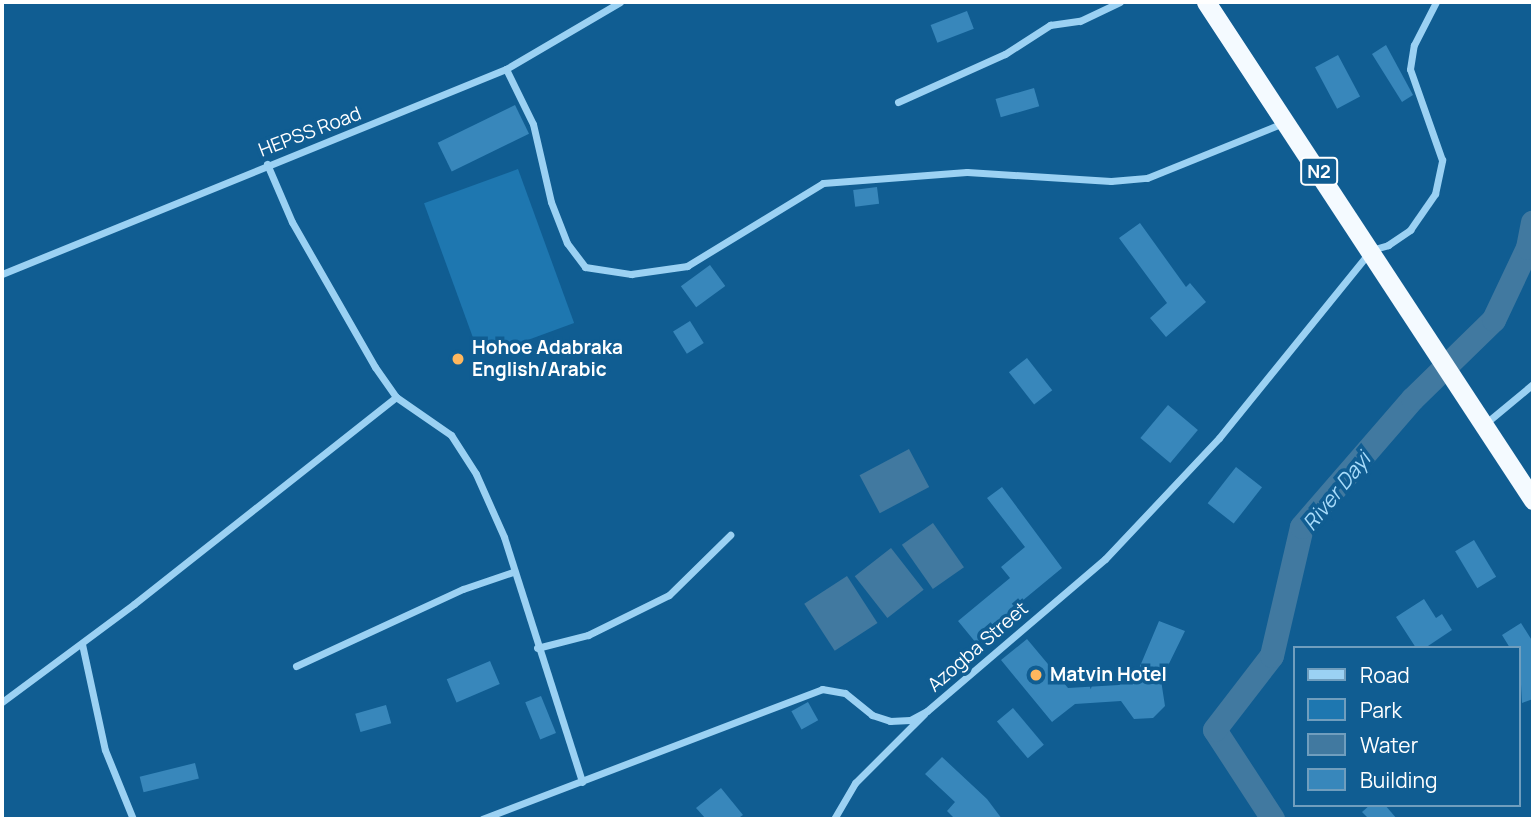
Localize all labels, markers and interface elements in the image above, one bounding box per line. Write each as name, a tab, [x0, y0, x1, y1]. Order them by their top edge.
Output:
street label: HEPSS Road	[256, 102, 364, 162]
road number: N2	[1300, 156, 1338, 186]
place label: Hohoe Adabraka English/Arabic	[472, 337, 623, 381]
marker: Hohoe Adabraka English/Arabic	[450, 351, 466, 367]
water label: River Dayi	[1297, 447, 1375, 535]
street label: Azogba Street	[923, 597, 1033, 697]
legend	[1294, 646, 1521, 807]
text: Road	[1360, 661, 1410, 689]
place label: Matvin Hotel	[1050, 664, 1167, 686]
marker: Matvin Hotel	[1028, 667, 1044, 683]
text: Park	[1360, 696, 1402, 724]
text: Water	[1360, 731, 1418, 759]
text: Building	[1360, 766, 1437, 794]

